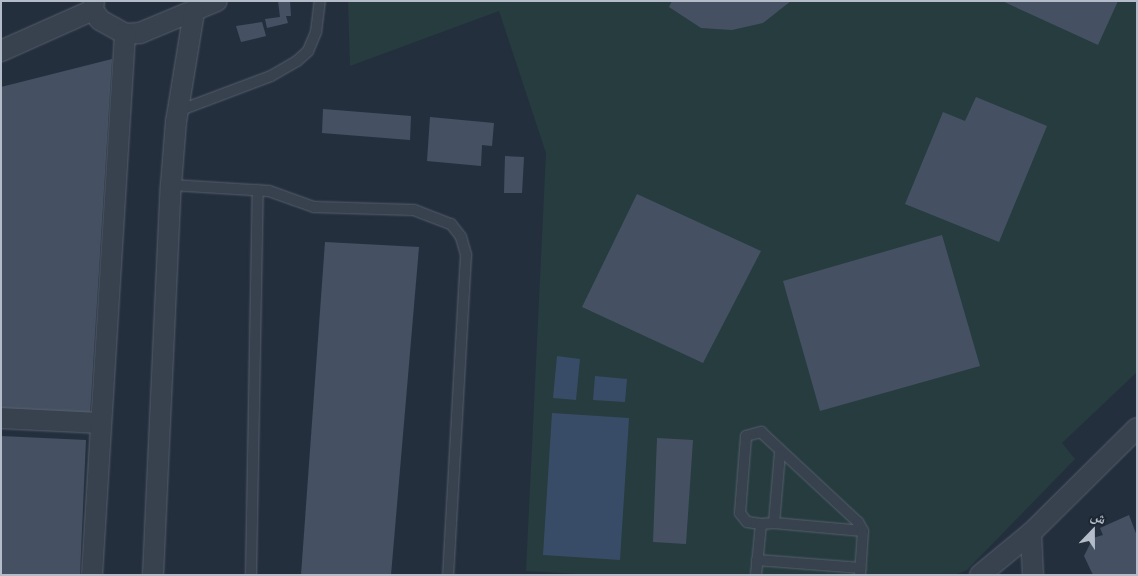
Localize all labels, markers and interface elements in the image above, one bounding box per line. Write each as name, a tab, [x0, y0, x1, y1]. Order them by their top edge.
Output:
north arrow	[1068, 506, 1118, 556]
text: ش	[1088, 506, 1109, 528]

